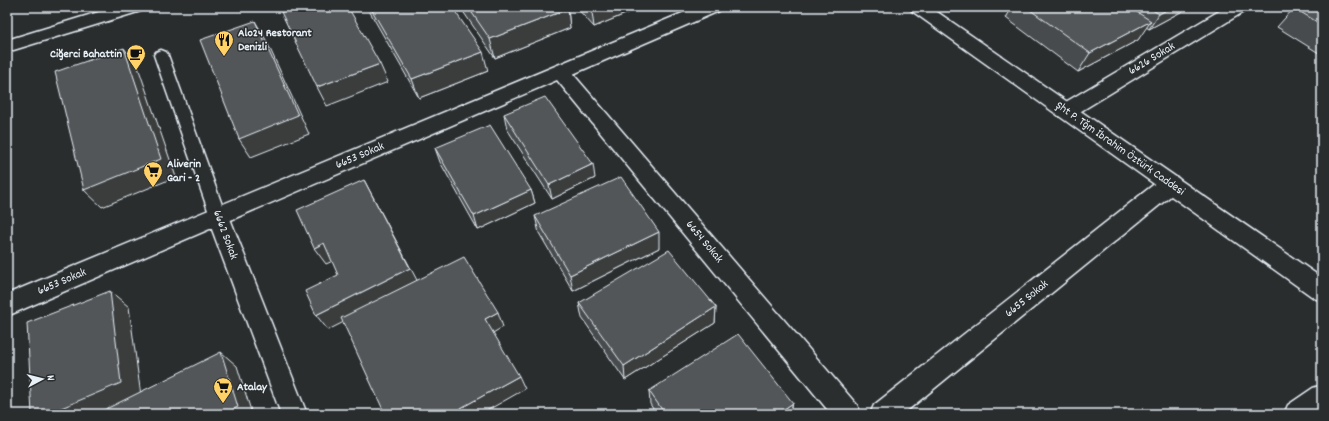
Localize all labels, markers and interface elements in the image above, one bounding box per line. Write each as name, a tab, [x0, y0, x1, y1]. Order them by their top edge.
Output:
place label: Alo24 Restorant Denizli	[238, 25, 312, 56]
restaurant icon: Alo24 Restorant Denizli	[213, 29, 235, 57]
street label: 6626 Sokak	[1125, 38, 1179, 80]
cafe icon: Ciğerci Bahattin	[125, 43, 147, 71]
place label: Ciğerci Bahattin	[50, 46, 122, 63]
street label: Şht P. Tğm İbrahim Öztürk Caddesi	[1052, 98, 1188, 200]
street label: 6653 Sokak	[333, 138, 387, 174]
place label: Aliverin Gari - 2	[167, 156, 202, 187]
supermarket icon: Aliverin Gari - 2	[142, 160, 164, 188]
street label: 6662 Sokak	[208, 208, 242, 262]
street label: 6654 Sokak	[681, 217, 727, 267]
street label: 6653 Sokak	[35, 264, 89, 300]
street label: 6655 Sokak	[1002, 276, 1053, 322]
north arrow	[22, 359, 62, 399]
text: N	[42, 374, 58, 382]
supermarket icon: Atalay	[212, 376, 234, 404]
place label: Atalay	[237, 379, 268, 396]

